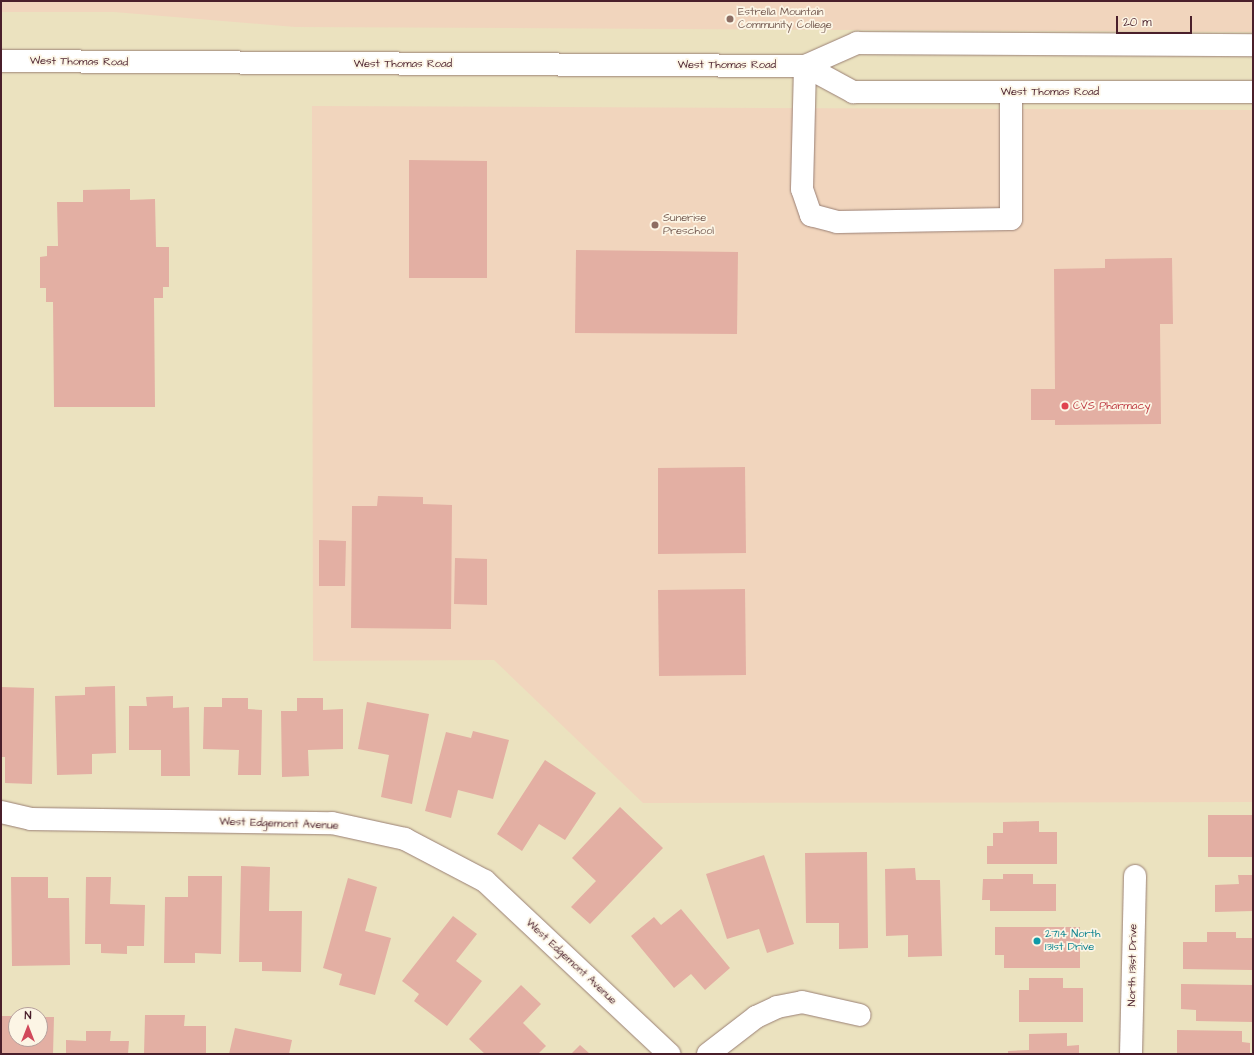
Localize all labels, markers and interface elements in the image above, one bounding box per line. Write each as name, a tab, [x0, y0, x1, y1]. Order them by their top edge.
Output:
place label: Estrella Mountain Community College	[738, 6, 832, 32]
scale bar	[1118, 8, 1194, 34]
marker: Estrella Mountain Community College	[725, 14, 735, 24]
text: 20 m	[1123, 14, 1152, 31]
street label: West Thomas Road	[30, 55, 128, 69]
street label: West Thomas Road	[354, 57, 452, 71]
street label: West Thomas Road	[678, 58, 776, 72]
street label: West Thomas Road	[1001, 85, 1099, 99]
place label: Sunerise Preschool	[663, 212, 714, 238]
marker: Sunerise Preschool	[650, 220, 660, 230]
place label: CVS Pharmacy	[1073, 399, 1150, 413]
marker: CVS Pharmacy	[1060, 401, 1070, 411]
street label: West Edgemont Avenue	[219, 815, 339, 833]
street label: West Edgemont Avenue	[523, 916, 619, 1008]
street label: North 131st Drive	[1126, 924, 1140, 1006]
place label: 2714 North 131st Drive	[1045, 928, 1100, 954]
marker: 2714 North 131st Drive	[1032, 936, 1042, 946]
north arrow	[8, 1007, 48, 1047]
text: N	[25, 1008, 31, 1023]

